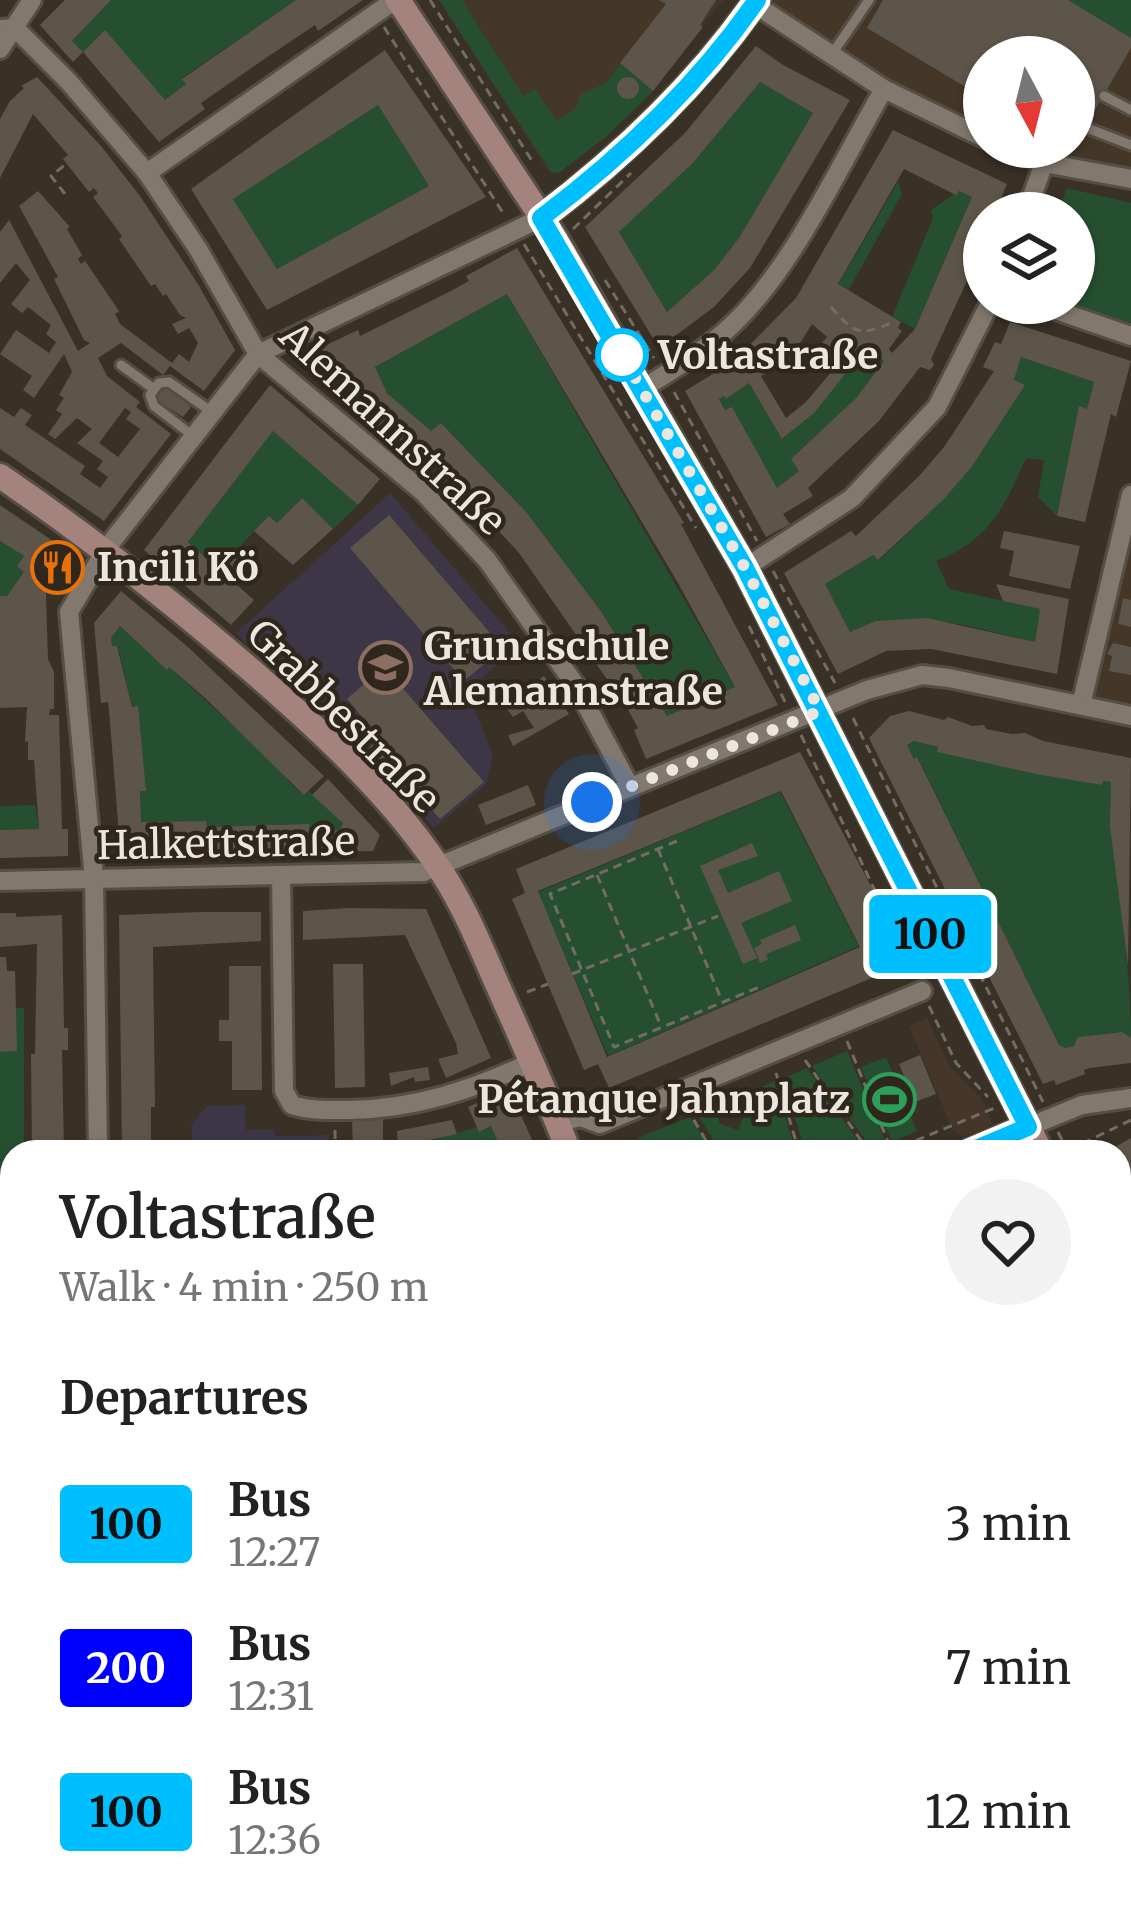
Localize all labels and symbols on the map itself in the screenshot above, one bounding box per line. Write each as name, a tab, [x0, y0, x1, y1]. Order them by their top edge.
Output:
north arrow	[963, 36, 1095, 168]
street label: Alemannstraße	[269, 311, 516, 545]
marker: Voltastraße	[597, 330, 647, 380]
place label: Voltastraße	[657, 331, 878, 380]
restaurant icon: Incili Kö	[30, 539, 86, 595]
place label: Incili Kö	[97, 543, 259, 592]
street label: Grabbestraße	[237, 610, 450, 823]
place label: Grundschule Alemannstraße	[423, 622, 723, 716]
school or university icon: Grundschule Alemannstraße	[357, 640, 413, 696]
your location	[562, 772, 622, 832]
street label: Halkettstraße	[96, 817, 356, 870]
line badge: 100	[861, 895, 999, 973]
sports icon: Pétanque Jahnplatz	[861, 1071, 917, 1127]
place label: Pétanque Jahnplatz	[477, 1075, 850, 1124]

